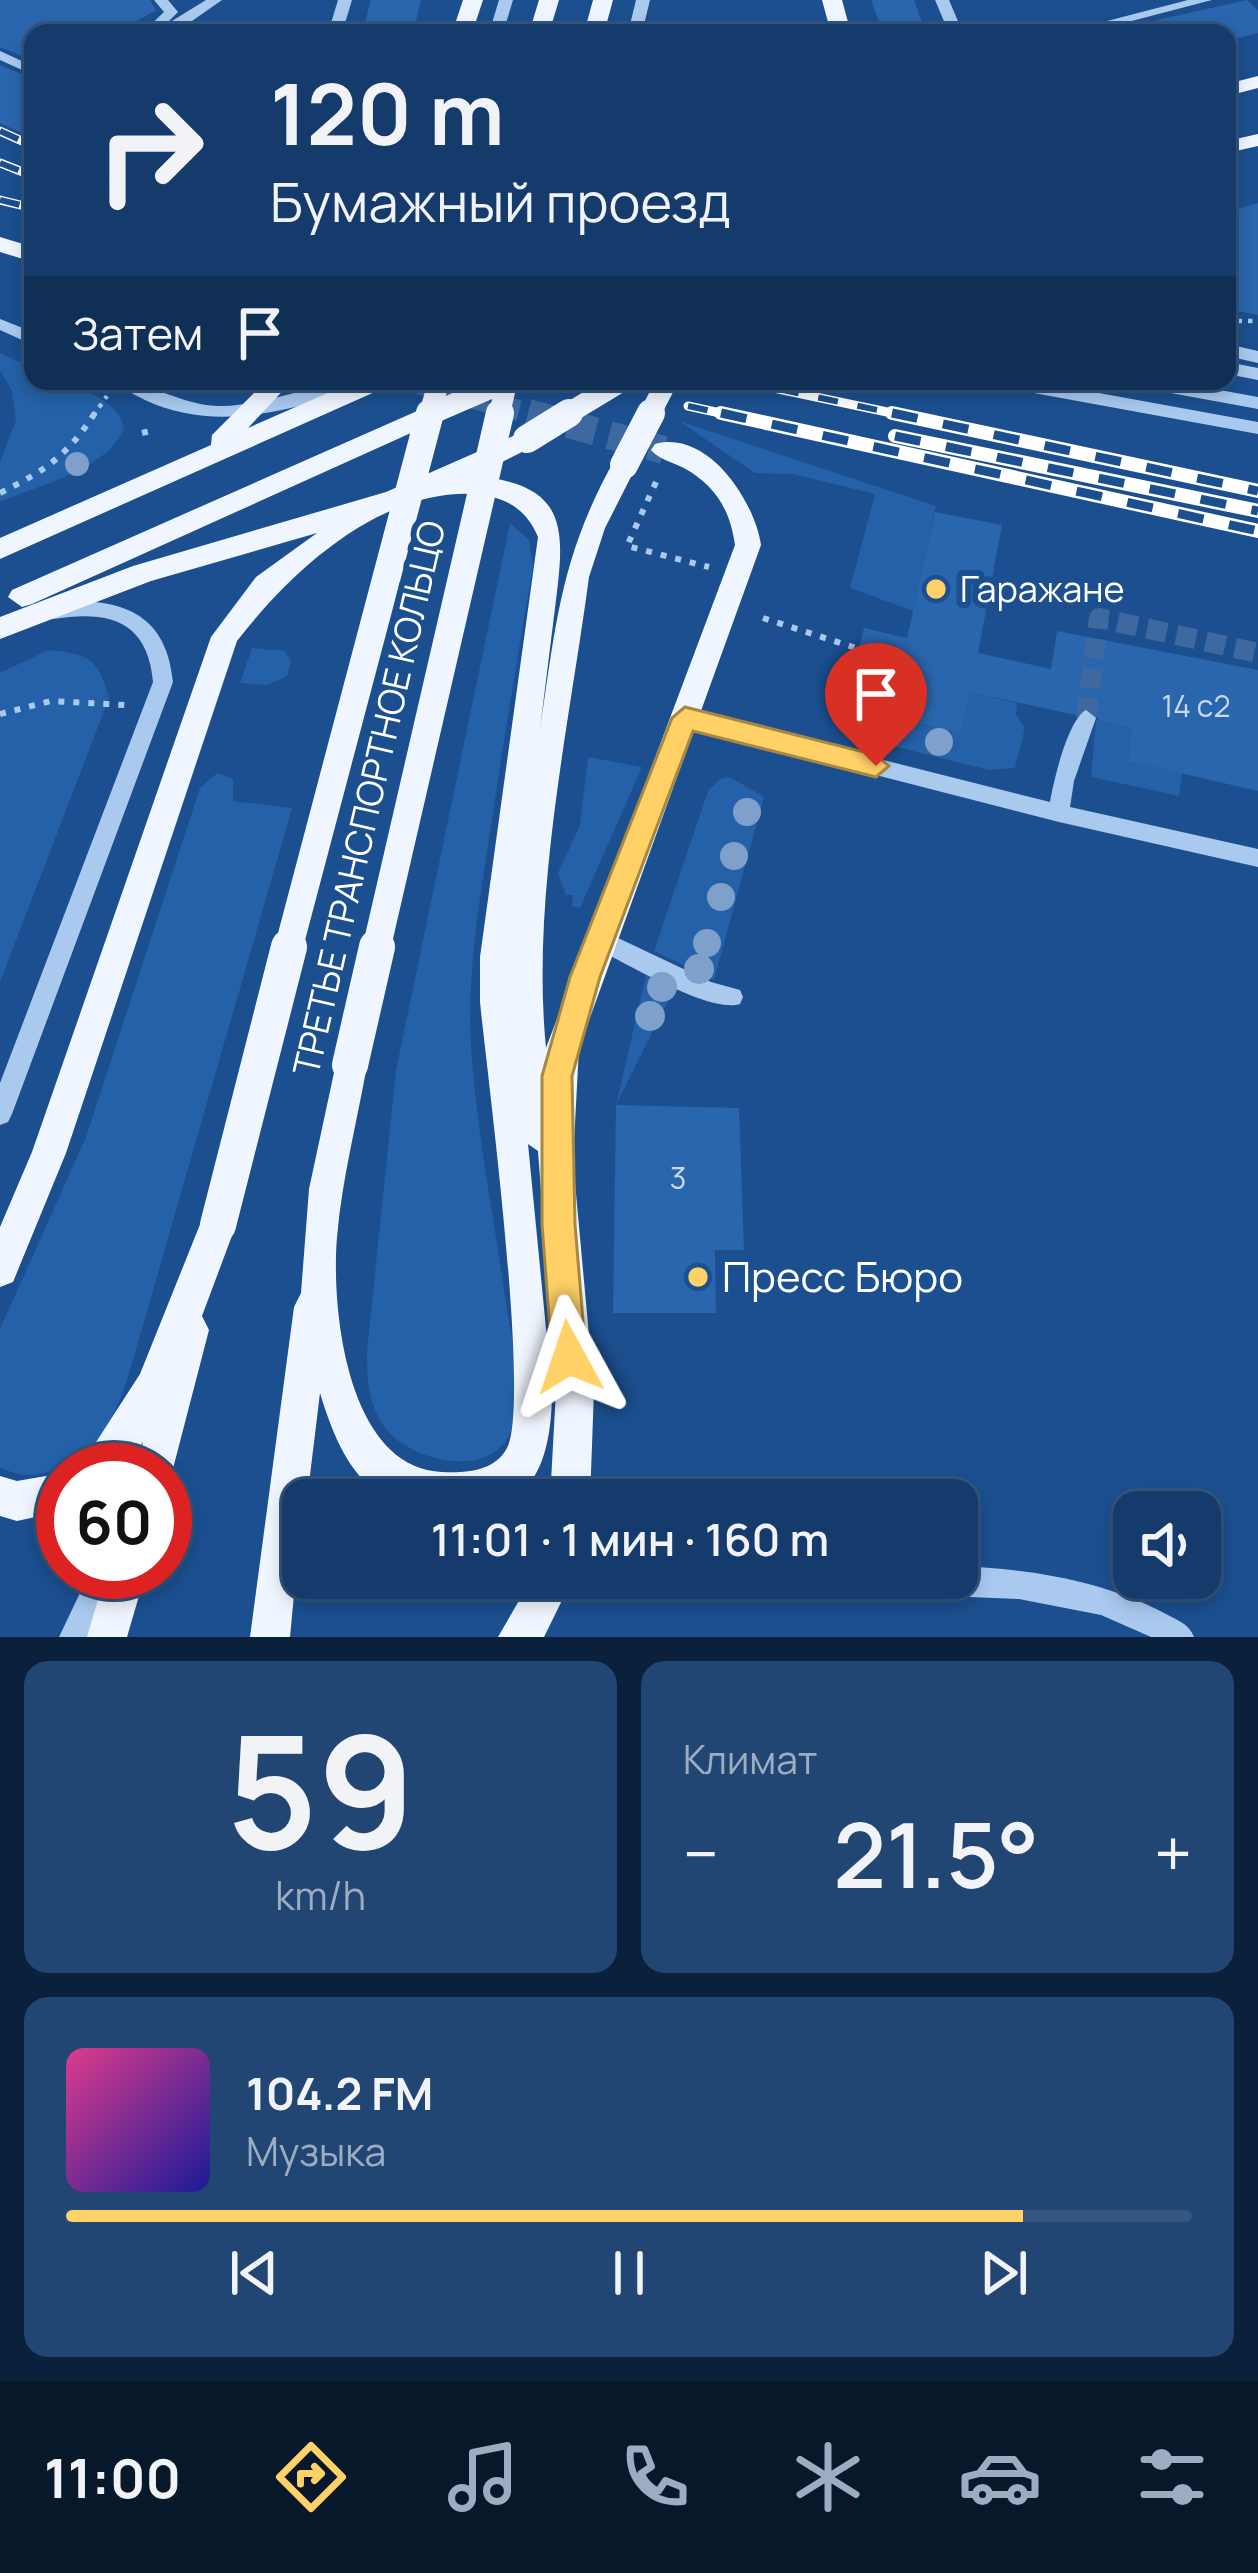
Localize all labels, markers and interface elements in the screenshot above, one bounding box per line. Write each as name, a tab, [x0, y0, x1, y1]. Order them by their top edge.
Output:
text: 120 m	[270, 55, 504, 170]
icon: right	[72, 72, 228, 228]
text: Бумажный проезд	[270, 164, 731, 238]
icon: arrive	[227, 300, 293, 366]
text: Затем	[72, 302, 203, 364]
street label: ТРЕТЬЕ ТРАНСПОРТНОЕ КОЛЬЦО	[281, 516, 456, 1080]
place label: Гаражане	[960, 564, 1125, 613]
marker: Гаражане	[923, 576, 949, 602]
pin	[825, 643, 927, 766]
icon: arrive	[843, 661, 909, 727]
house number: 14 с2	[1161, 685, 1231, 726]
house number: 3	[670, 1157, 686, 1198]
place label: Пресс Бюро	[722, 1247, 963, 1305]
marker: Пресс Бюро	[685, 1264, 711, 1290]
position arrow	[506, 1294, 632, 1420]
speed limit sign: 60	[36, 1443, 192, 1599]
map controls	[1113, 1491, 1221, 1599]
button: sound	[1113, 1491, 1221, 1599]
text: 11:01 · 1 мин · 160 m	[431, 1508, 829, 1570]
text: 59	[226, 1683, 415, 1896]
text: Климат	[683, 1732, 818, 1786]
text: 21.5°	[833, 1792, 1039, 1915]
text: −	[683, 1808, 719, 1898]
text: +	[1154, 1808, 1192, 1898]
text: km/h	[275, 1868, 366, 1922]
text: 104.2 FM	[246, 2062, 433, 2124]
text: Музыка	[246, 2124, 386, 2178]
icon: previous	[221, 2240, 287, 2306]
icon: pause	[596, 2240, 662, 2306]
icon: next	[971, 2240, 1037, 2306]
icon: directions	[269, 2435, 353, 2519]
icon: music	[441, 2435, 525, 2519]
icon: phone	[613, 2435, 697, 2519]
icon: climate	[786, 2435, 870, 2519]
icon: car	[958, 2435, 1042, 2519]
icon: filters	[1130, 2435, 1214, 2519]
text: 11:00	[44, 2440, 181, 2514]

